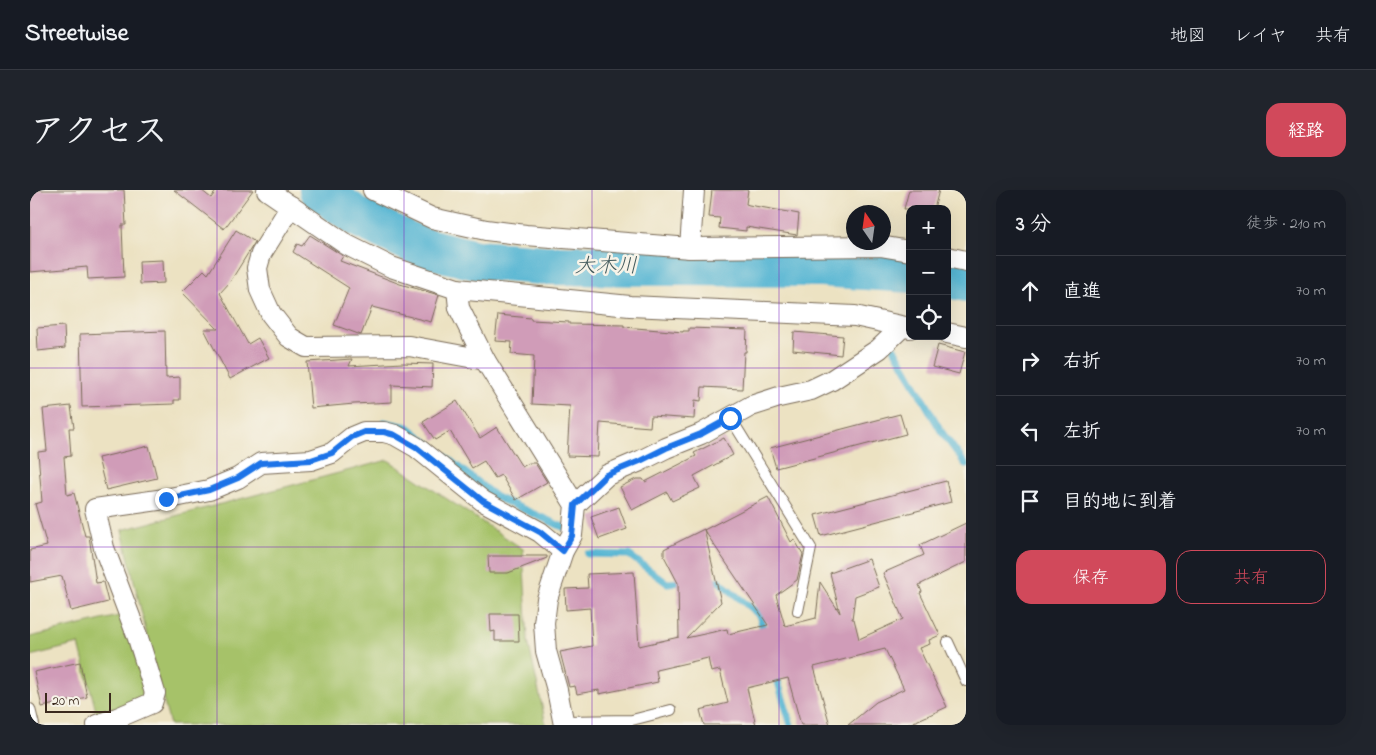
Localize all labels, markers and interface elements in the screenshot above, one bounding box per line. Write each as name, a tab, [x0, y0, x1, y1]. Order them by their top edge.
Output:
text: Streetwise	[25, 17, 129, 52]
text: 地図	[1170, 24, 1206, 50]
text: レイヤ	[1234, 24, 1287, 50]
text: 共有	[1315, 24, 1351, 50]
button: 経路	[1266, 103, 1346, 157]
text: アクセス	[30, 108, 168, 159]
north arrow	[846, 205, 891, 250]
map controls	[906, 205, 951, 340]
button: +	[906, 205, 951, 250]
text: 3 分	[1016, 210, 1051, 240]
text: 徒歩 · 210 m	[1246, 212, 1326, 236]
button: −	[906, 250, 951, 295]
water label: 大木川	[575, 252, 638, 282]
icon: ahead	[1016, 277, 1044, 305]
text: 直進	[1063, 279, 1101, 306]
text: 70 m	[1296, 279, 1326, 303]
button: locate	[906, 295, 951, 340]
icon: right	[1016, 347, 1044, 375]
text: 右折	[1063, 349, 1101, 376]
text: 70 m	[1296, 349, 1326, 373]
route start	[719, 407, 742, 430]
icon: left	[1016, 417, 1044, 445]
text: 左折	[1063, 419, 1101, 446]
text: 70 m	[1296, 419, 1326, 443]
icon: arrive	[1016, 487, 1044, 515]
route end	[155, 488, 178, 511]
text: 目的地に到着	[1063, 489, 1177, 516]
button: 保存	[1016, 550, 1166, 604]
button: 共有	[1176, 550, 1326, 604]
scale bar	[45, 690, 111, 713]
text: 20 m	[52, 691, 79, 712]

